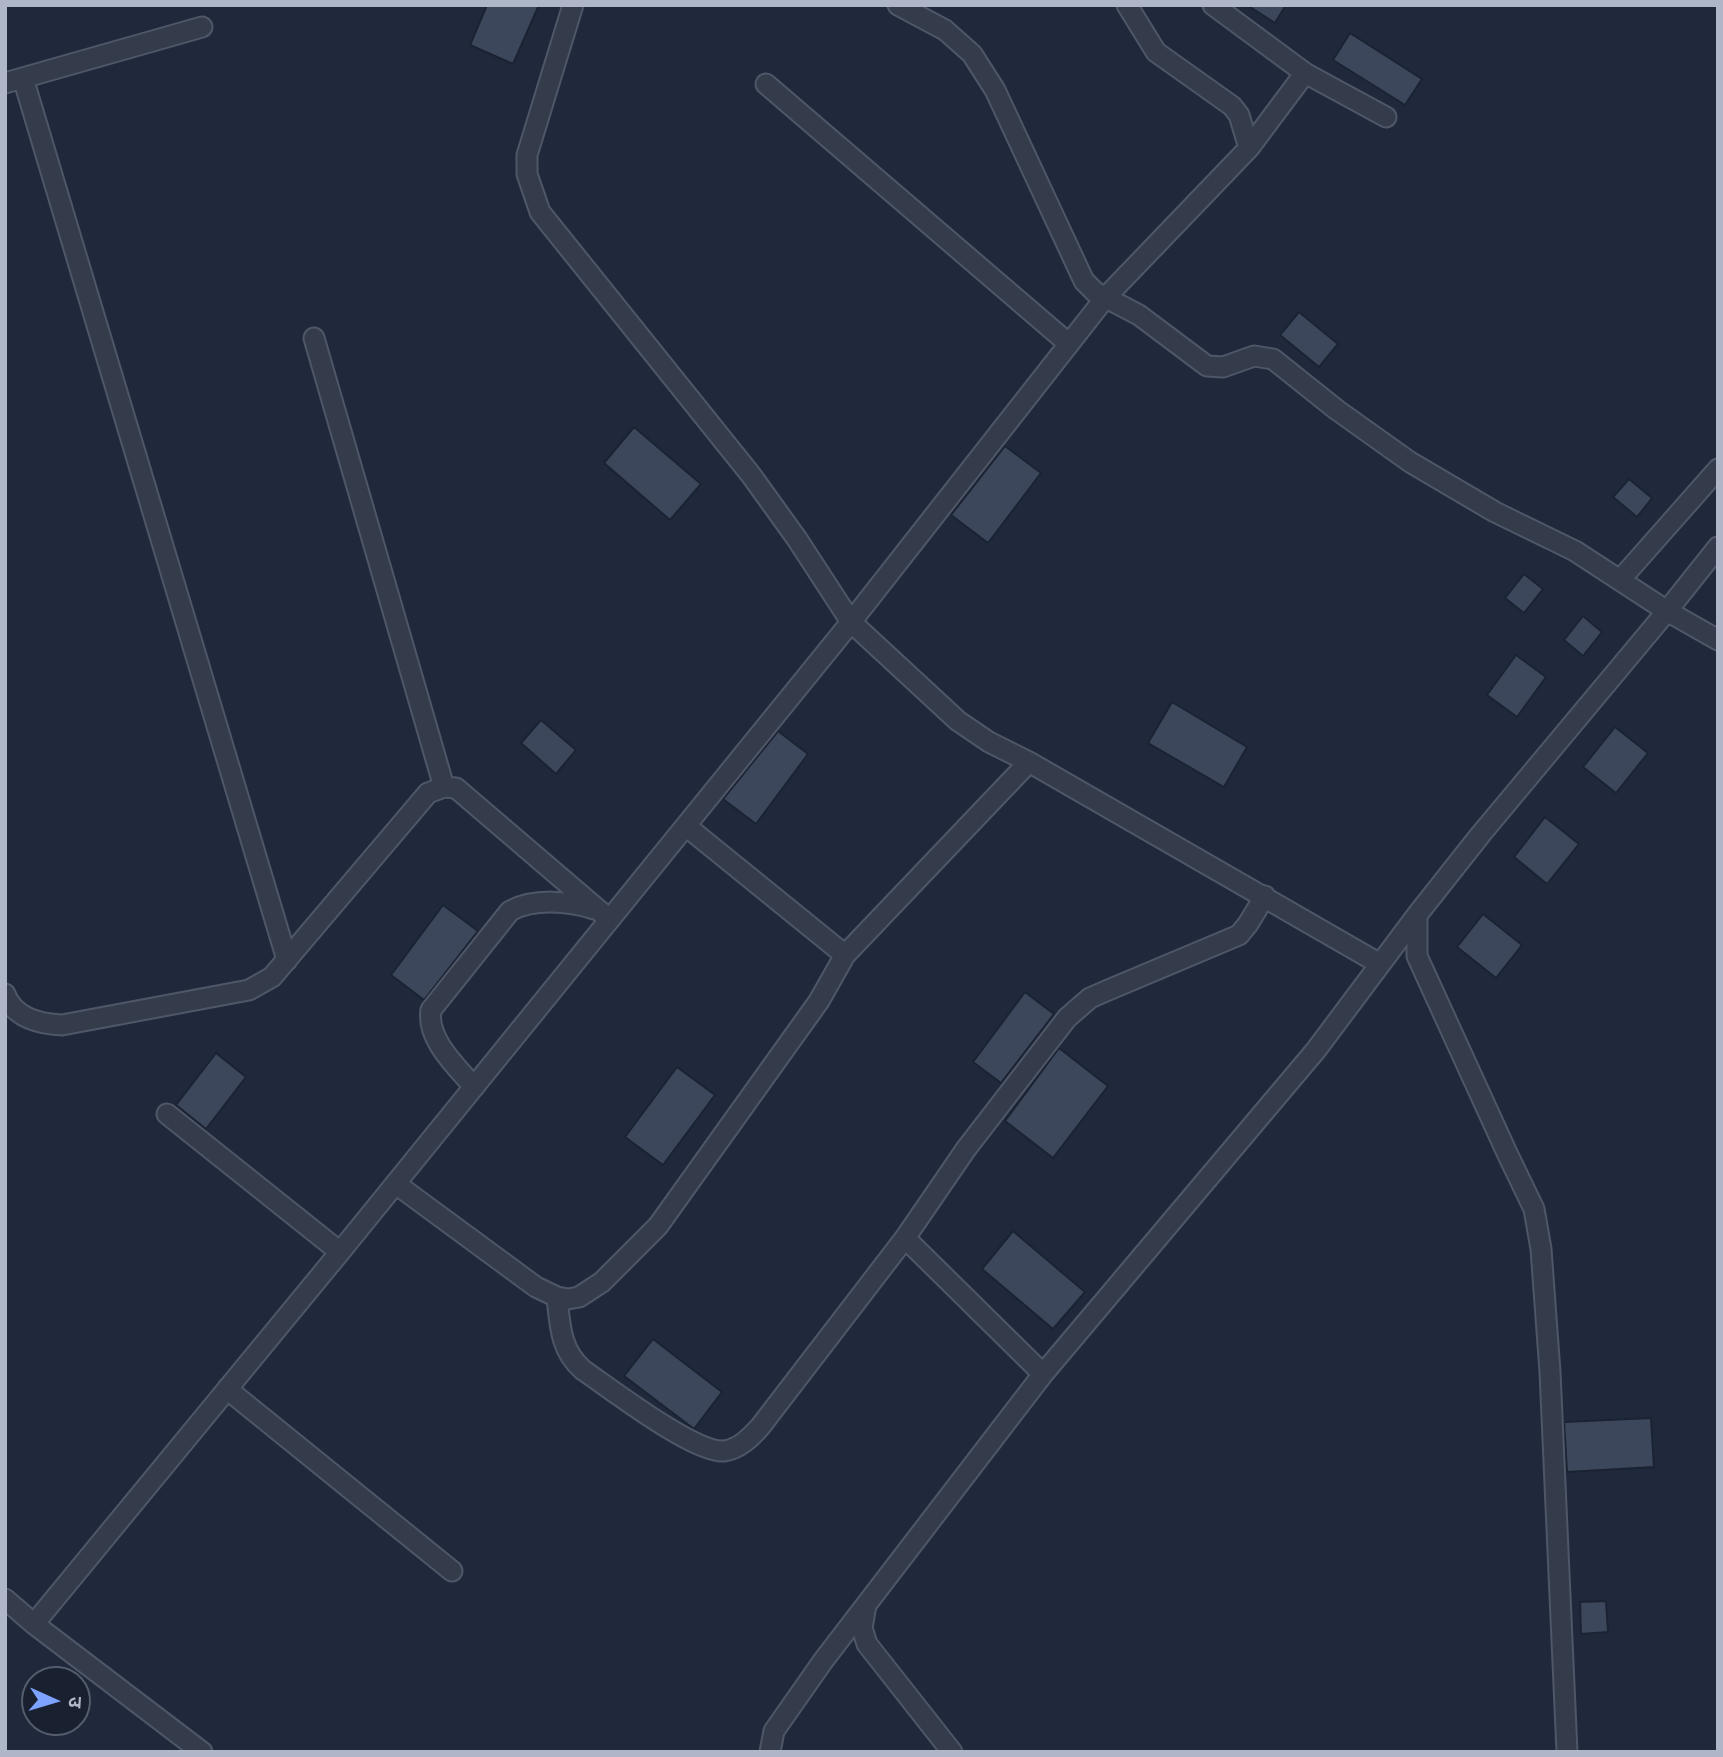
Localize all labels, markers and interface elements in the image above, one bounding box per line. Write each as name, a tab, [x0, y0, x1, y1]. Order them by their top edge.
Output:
north arrow	[21, 1666, 91, 1736]
text: उ	[65, 1696, 86, 1709]

